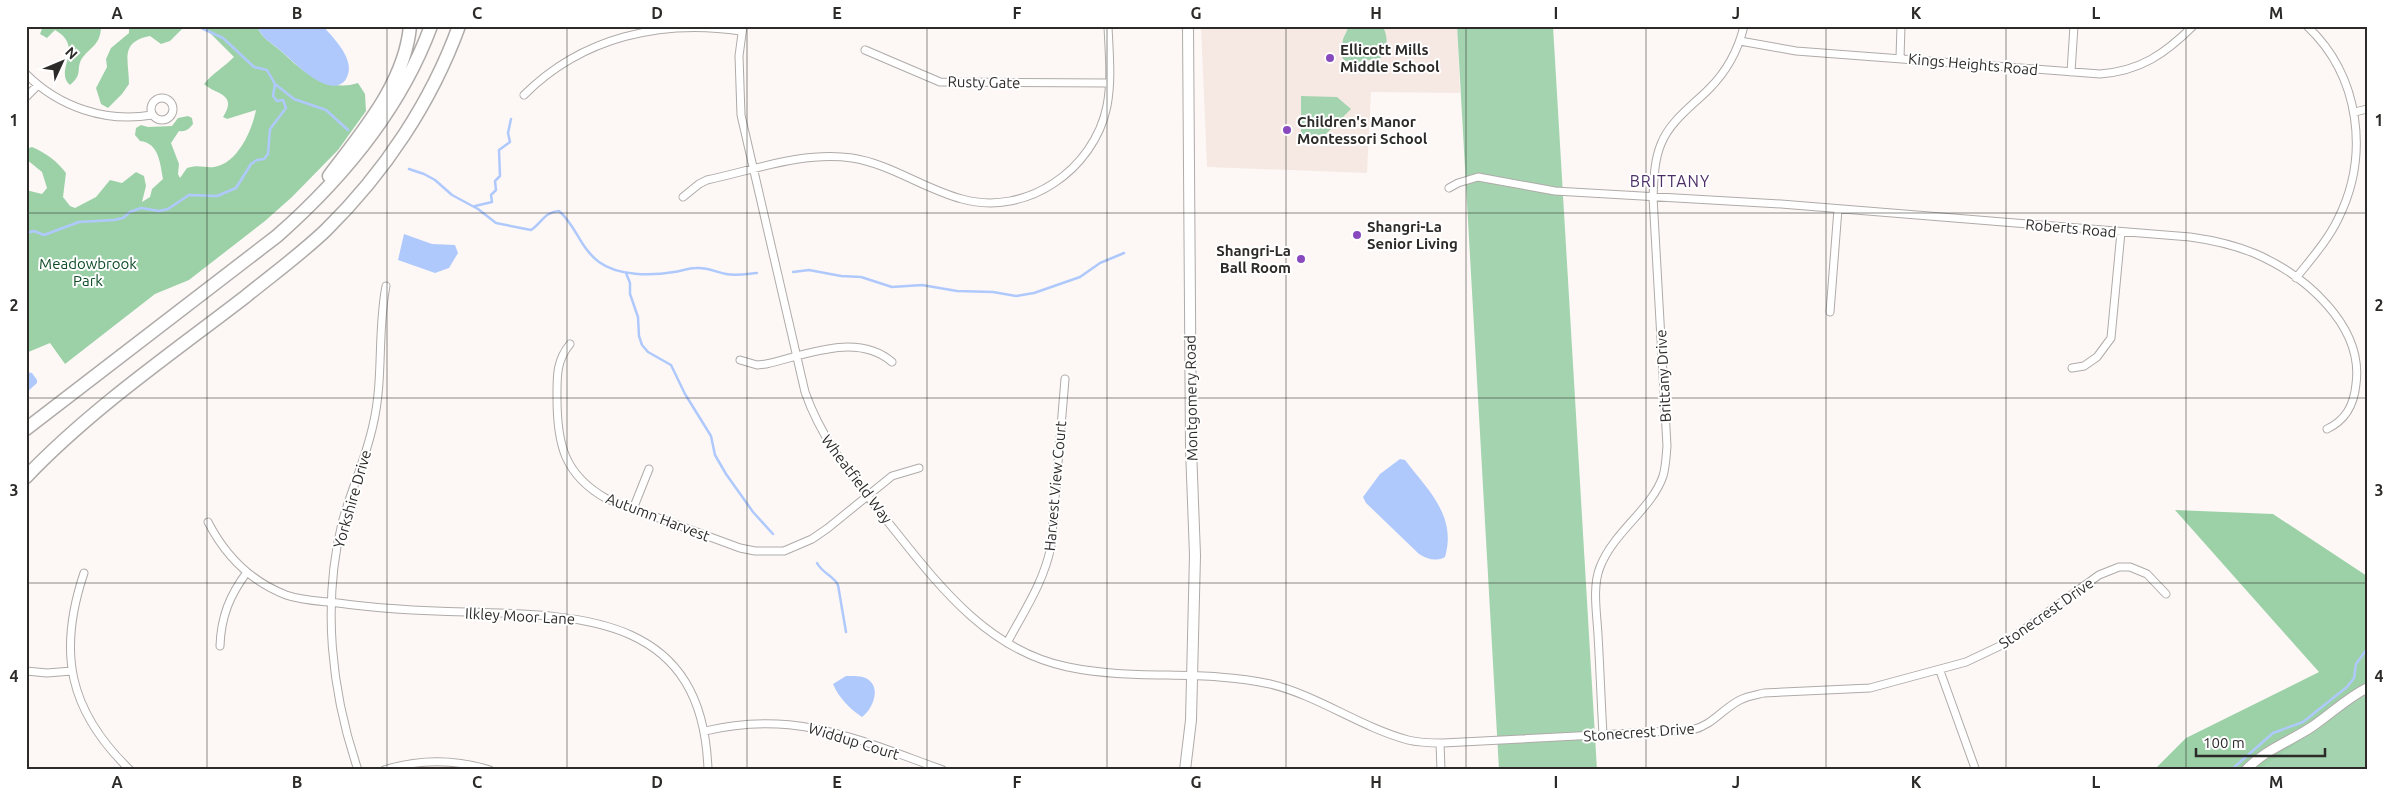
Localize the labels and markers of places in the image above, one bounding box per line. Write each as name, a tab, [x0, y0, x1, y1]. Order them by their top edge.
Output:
place label: Ellicott Mills Middle School	[1340, 41, 1440, 75]
marker: Ellicott Mills Middle School	[1324, 52, 1336, 64]
place label: Children's Manor Montessori School	[1297, 113, 1428, 147]
marker: Children's Manor Montessori School	[1281, 124, 1293, 136]
place label: Shangri-La Senior Living	[1367, 218, 1458, 252]
marker: Shangri-La Senior Living	[1351, 229, 1363, 241]
place label: Shangri-La Ball Room	[1216, 242, 1291, 276]
marker: Shangri-La Ball Room	[1295, 253, 1307, 265]

